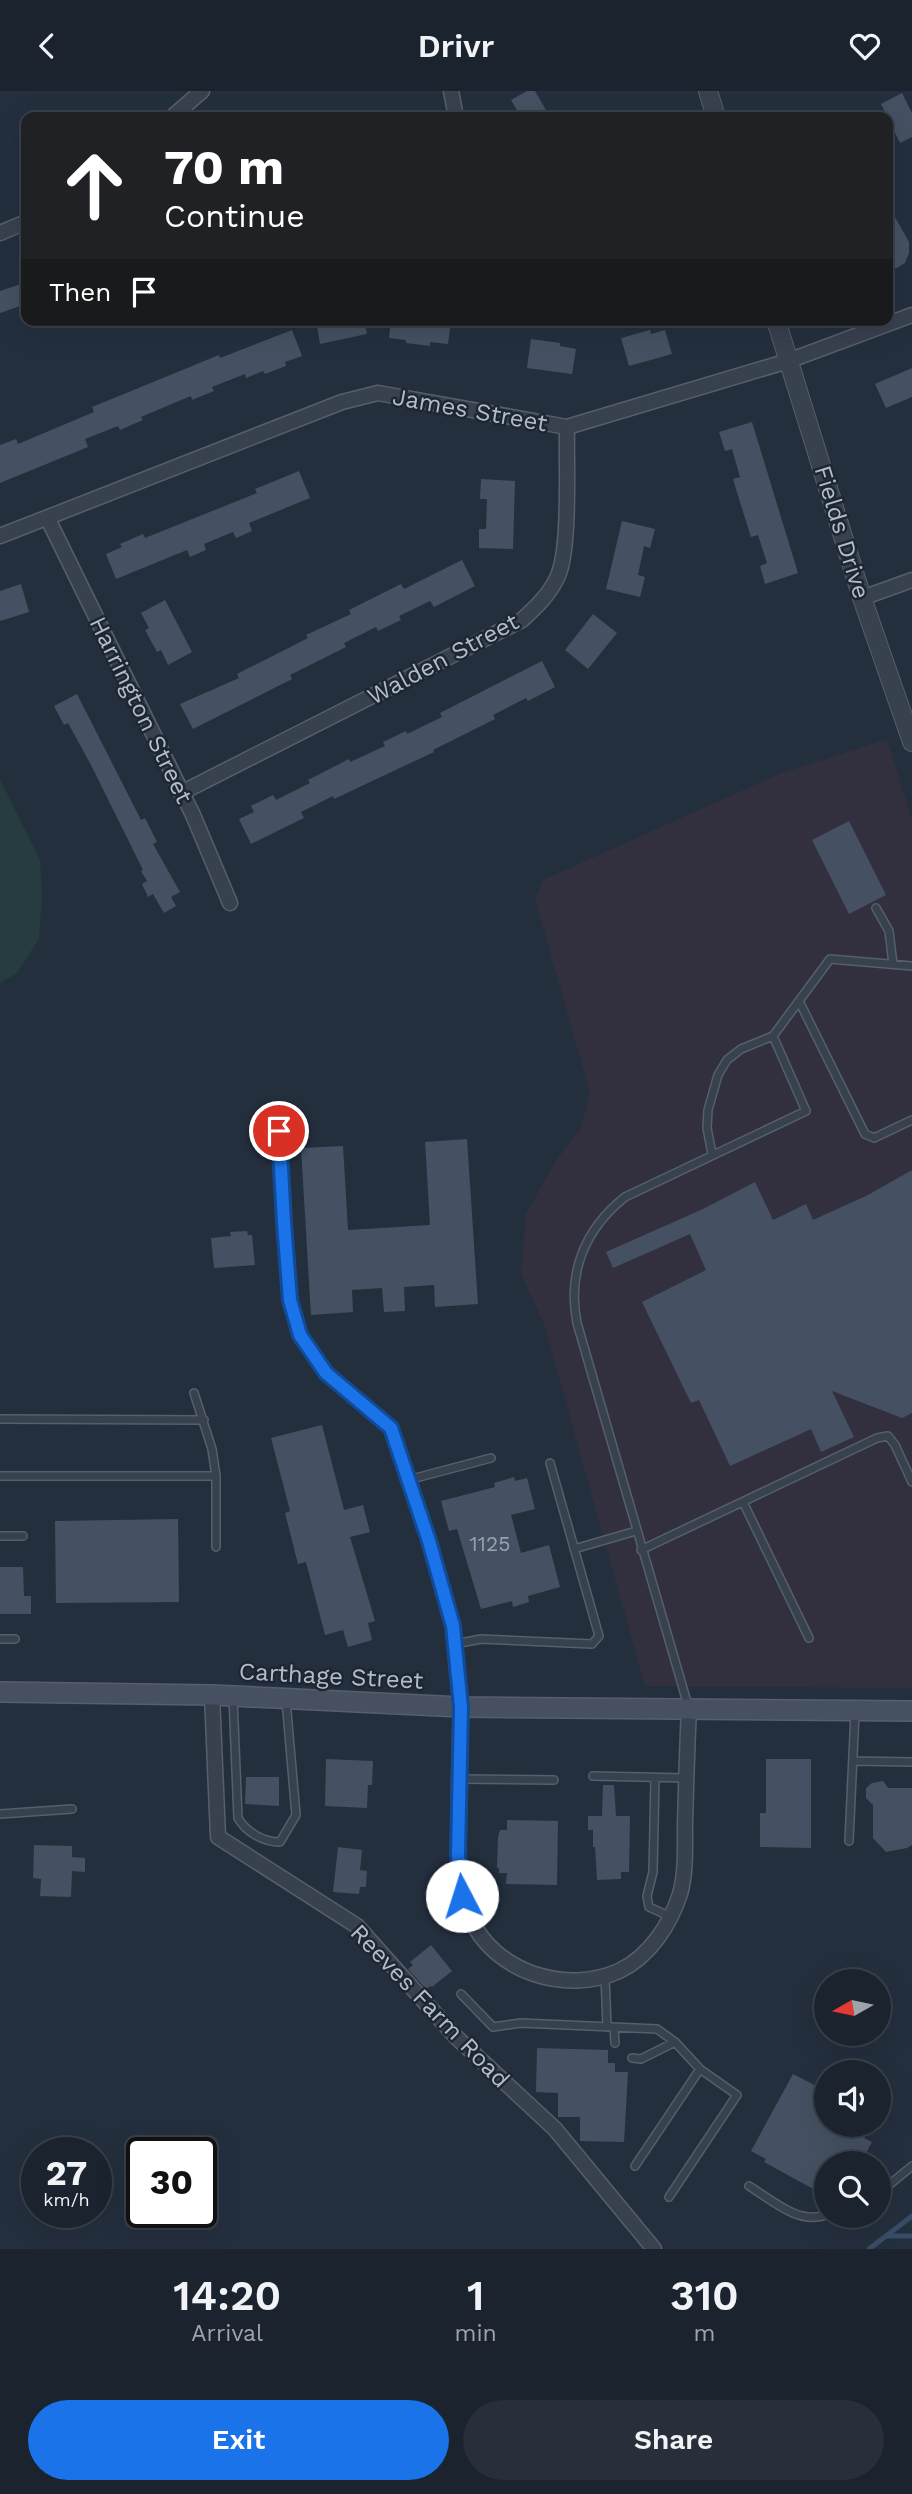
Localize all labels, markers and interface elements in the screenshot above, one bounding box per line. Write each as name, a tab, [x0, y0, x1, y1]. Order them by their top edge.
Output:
icon: back	[28, 27, 66, 65]
text: Drivr	[418, 27, 494, 65]
icon: heart	[846, 27, 884, 65]
text: 70 m	[164, 138, 284, 196]
icon: ahead	[49, 140, 140, 231]
text: Continue	[164, 197, 305, 235]
icon: arrive	[125, 273, 163, 311]
text: Then	[49, 277, 111, 307]
street label: James Street	[390, 383, 550, 437]
street label: Fields Drive	[808, 462, 876, 602]
street label: Walden Street	[363, 607, 523, 711]
street label: Harrington Street	[84, 612, 198, 808]
pin	[249, 1101, 309, 1161]
icon: arrive	[260, 1112, 298, 1150]
house number: 1125	[470, 1531, 510, 1556]
street label: Carthage Street	[238, 1657, 424, 1695]
position arrow	[425, 1859, 499, 1933]
street label: Reeves Farm Road	[345, 1918, 515, 2094]
north arrow	[814, 1969, 891, 2046]
map controls	[814, 1969, 891, 2228]
button: sound	[814, 2060, 891, 2137]
speed limit sign: 30	[126, 2137, 217, 2228]
button: search	[814, 2151, 891, 2228]
text: 27	[46, 2152, 87, 2194]
text: km/h	[43, 2189, 90, 2210]
text: 14:20	[173, 2271, 281, 2320]
text: 1	[467, 2271, 484, 2320]
text: 310	[670, 2271, 739, 2320]
text: Arrival	[191, 2320, 263, 2347]
text: min	[454, 2320, 497, 2347]
text: m	[693, 2320, 715, 2347]
button: Exit	[28, 2400, 449, 2480]
button: Share	[463, 2400, 884, 2480]

